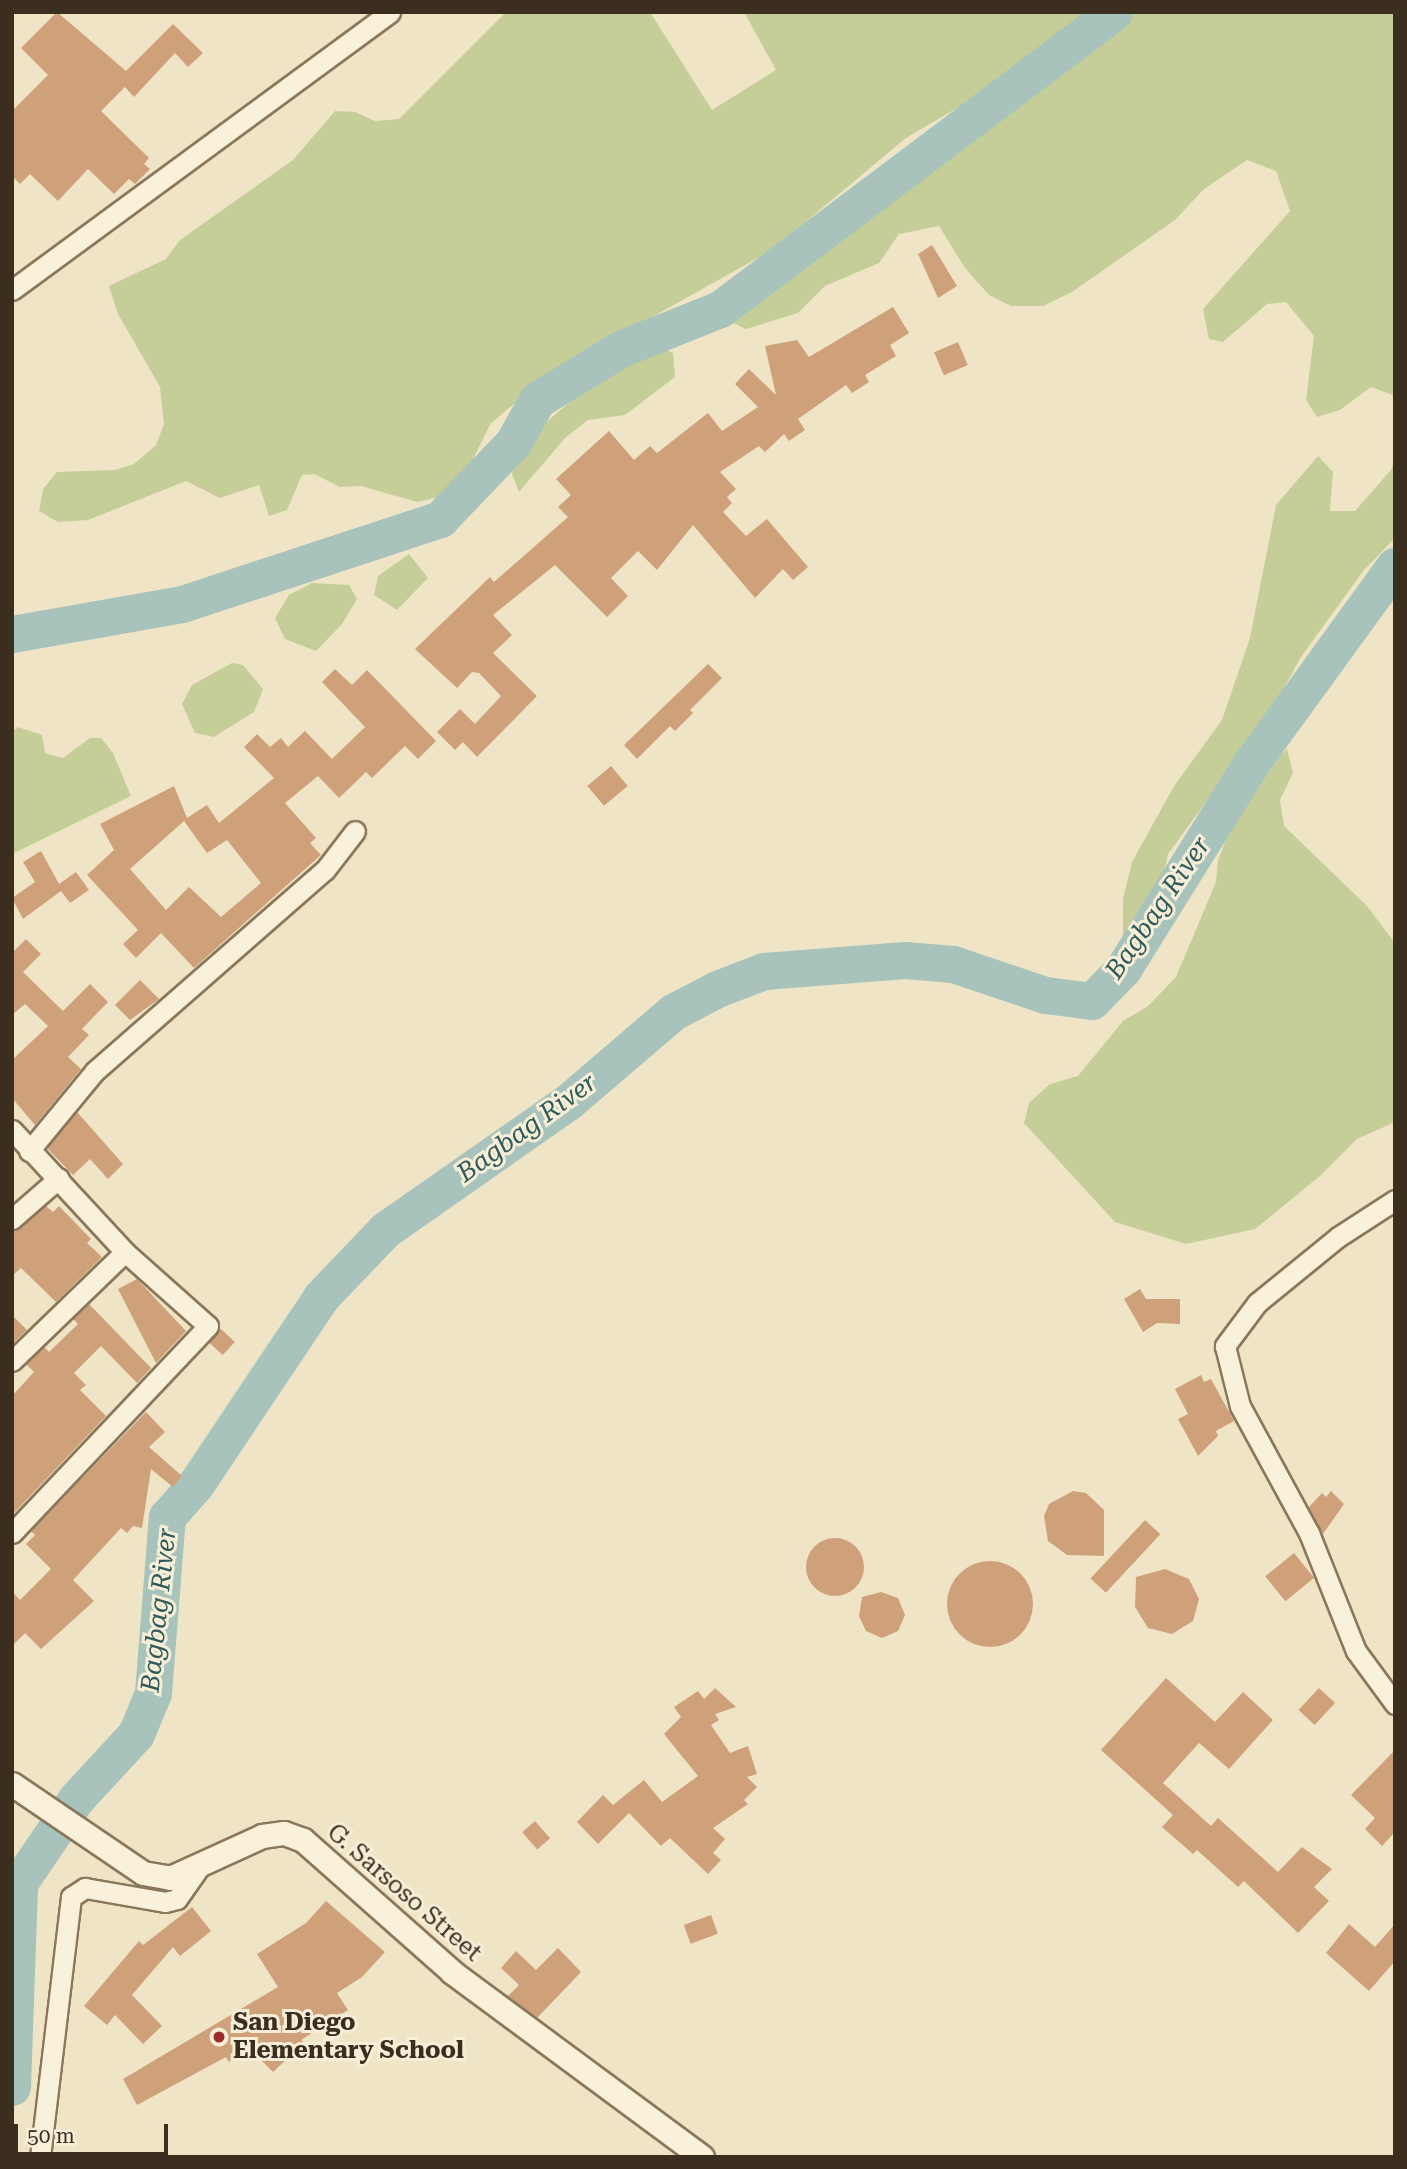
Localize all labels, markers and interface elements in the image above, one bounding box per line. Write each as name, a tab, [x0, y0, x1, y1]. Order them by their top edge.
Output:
water label: Bagbag River	[1099, 831, 1217, 985]
water label: Bagbag River	[451, 1067, 603, 1189]
water label: Bagbag River	[135, 1526, 183, 1694]
street label: G. Sarsoso Street	[321, 1818, 487, 1968]
place label: San Diego Elementary School	[233, 2009, 464, 2065]
marker: San Diego Elementary School	[211, 2029, 227, 2045]
scale bar	[18, 2110, 172, 2154]
text: 50 m	[27, 2124, 75, 2148]

